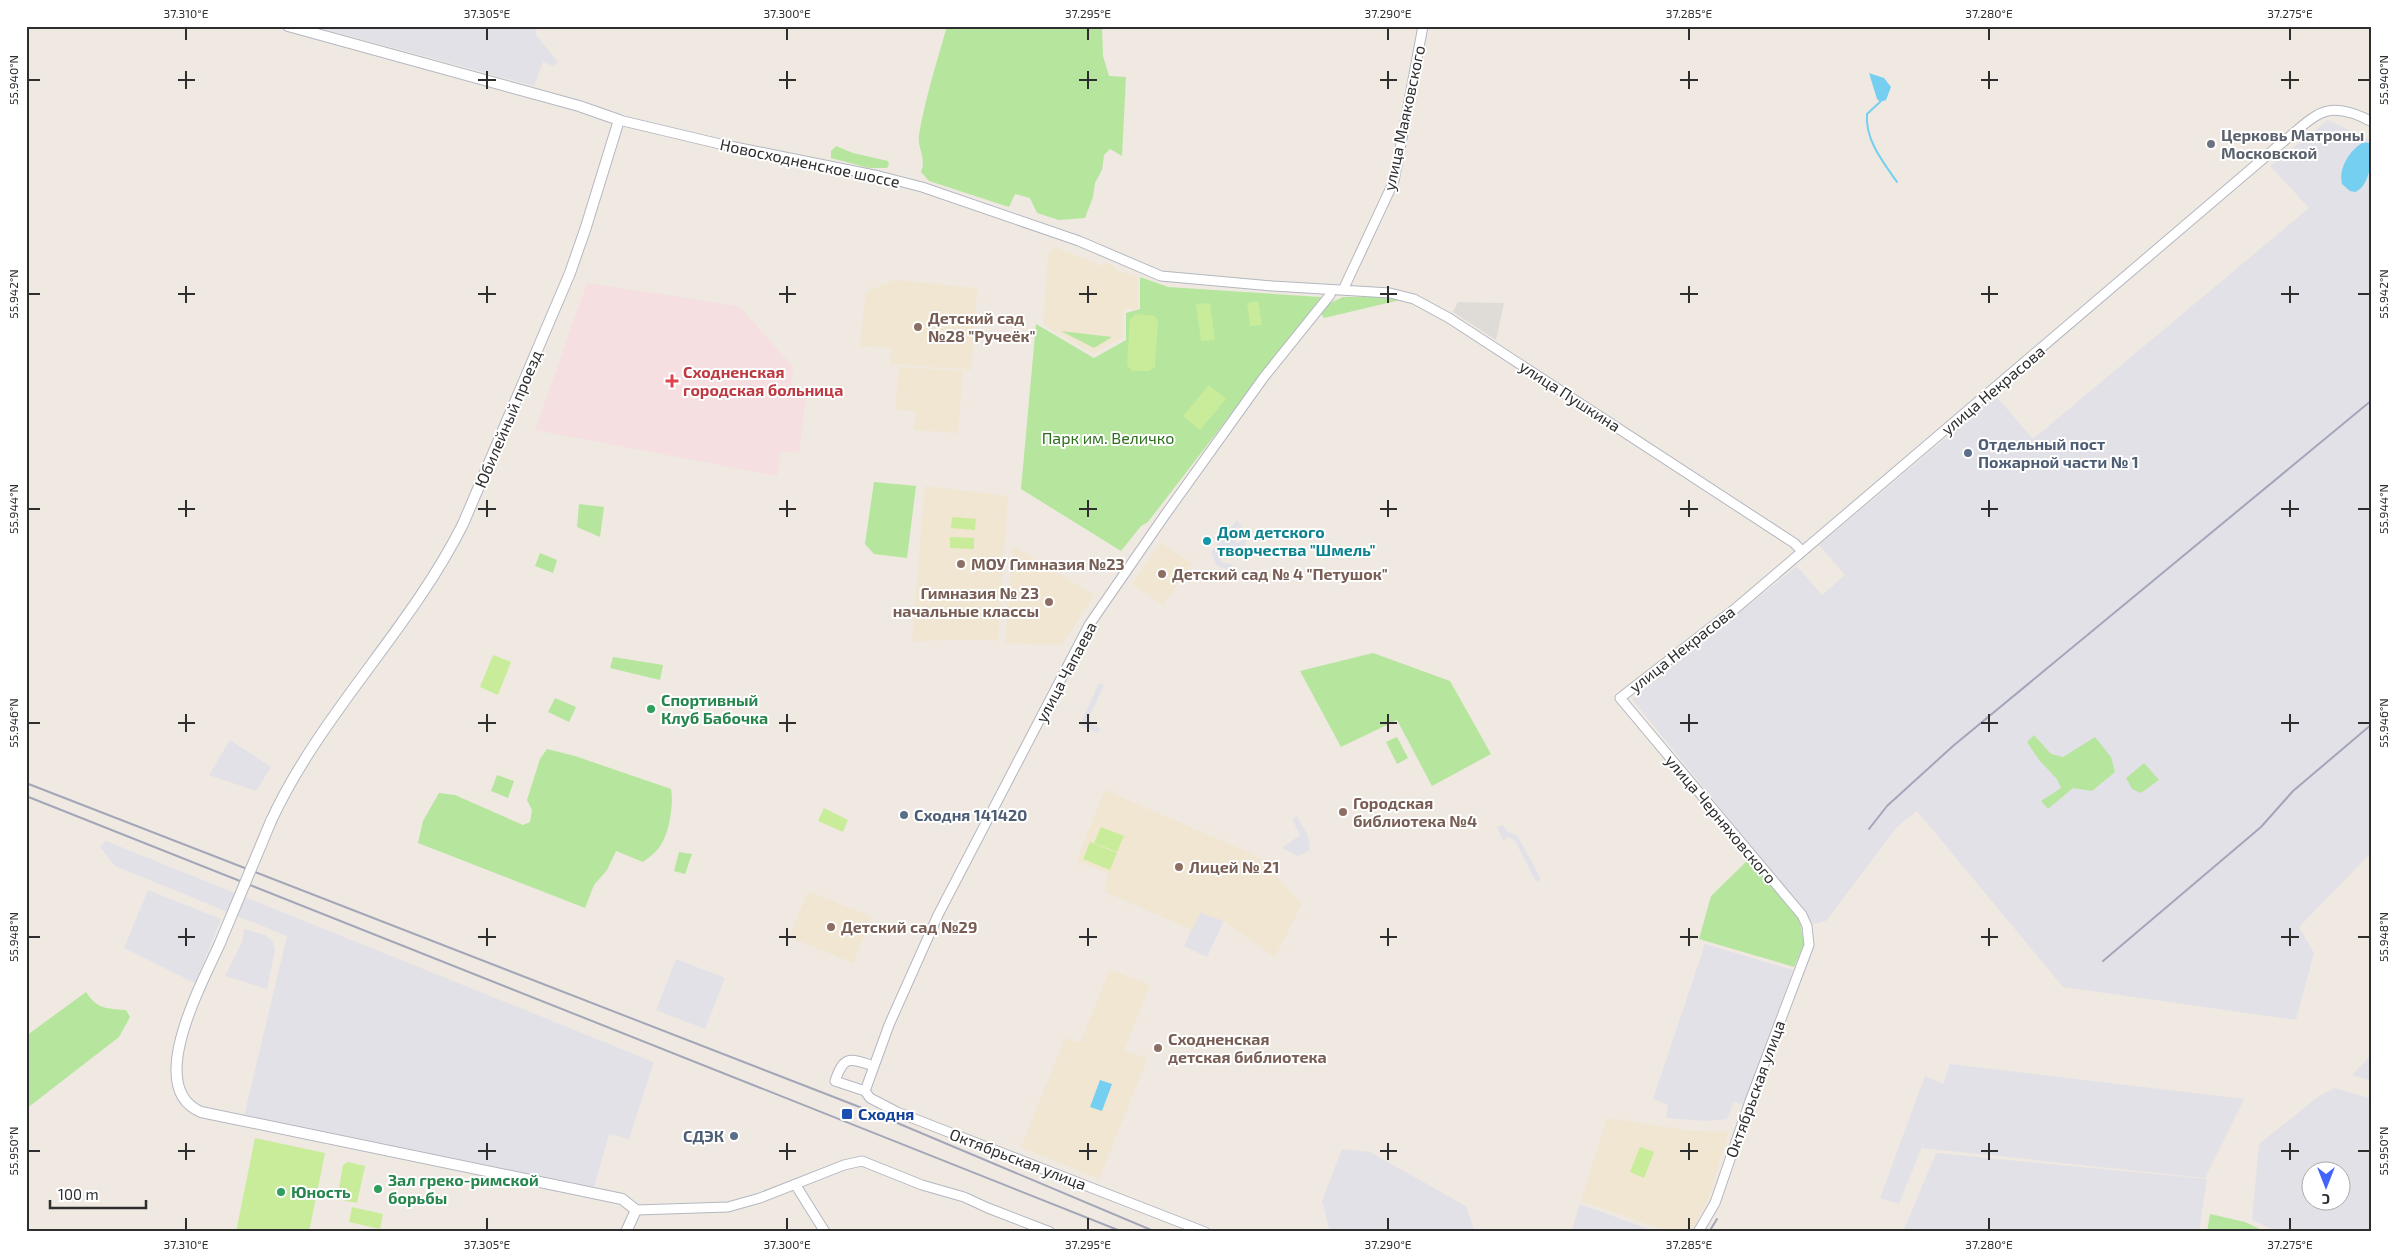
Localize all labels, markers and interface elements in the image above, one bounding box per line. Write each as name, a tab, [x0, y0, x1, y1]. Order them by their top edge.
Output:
text: 37.310°E	[164, 6, 209, 20]
text: 37.305°E	[464, 6, 510, 20]
text: 37.300°E	[763, 6, 811, 20]
text: 37.295°E	[1065, 6, 1111, 20]
text: 37.290°E	[1365, 6, 1412, 20]
text: 37.285°E	[1666, 6, 1713, 20]
text: 37.280°E	[1965, 6, 2013, 20]
text: 37.275°E	[2267, 6, 2313, 20]
street label: улица Маяковского	[1379, 43, 1429, 193]
text: 55.940°N	[6, 55, 20, 105]
text: 55.940°N	[2376, 55, 2390, 105]
place label: Церковь Матроны Московской	[2221, 125, 2364, 162]
street label: Новосходненское шоссе	[718, 134, 902, 191]
marker: Церковь Матроны Московской	[2205, 138, 2217, 150]
text: 55.942°N	[6, 269, 20, 319]
text: 55.942°N	[2376, 269, 2390, 319]
place label: Детский сад №28 "Ручеёк"	[928, 308, 1035, 345]
marker: Детский сад №28 "Ручеёк"	[912, 321, 924, 333]
street label: улица Некрасова	[1937, 341, 2049, 439]
street label: Юбилейный проезд	[470, 347, 545, 491]
street label: улица Пушкина	[1516, 356, 1624, 436]
place label: Сходненская городская больница	[683, 362, 843, 399]
marker: Сходненская городская больница	[665, 374, 679, 388]
park label: Парк им. Величко	[1042, 428, 1174, 447]
place label: Отдельный пост Пожарной части № 1	[1978, 434, 2139, 471]
marker: Отдельный пост Пожарной части № 1	[1962, 447, 1974, 459]
text: 55.944°N	[6, 484, 20, 534]
text: 55.944°N	[2376, 484, 2390, 534]
place label: Дом детского творчества "Шмель"	[1217, 522, 1376, 559]
marker: Дом детского творчества "Шмель"	[1201, 535, 1213, 547]
place label: МОУ Гимназия №23	[971, 554, 1125, 573]
marker: МОУ Гимназия №23	[955, 558, 967, 570]
place label: Детский сад № 4 "Петушок"	[1172, 564, 1388, 583]
marker: Детский сад № 4 "Петушок"	[1156, 568, 1168, 580]
place label: Гимназия № 23 начальные классы	[893, 583, 1039, 620]
marker: Гимназия № 23 начальные классы	[1043, 596, 1055, 608]
street label: улица Некрасова	[1625, 601, 1739, 697]
street label: улица Чапаева	[1031, 618, 1101, 726]
place label: Спортивный Клуб Бабочка	[661, 690, 768, 727]
text: 55.946°N	[6, 698, 20, 748]
text: 55.946°N	[2376, 698, 2390, 748]
marker: Спортивный Клуб Бабочка	[645, 703, 657, 715]
street label: улица Черняховского	[1661, 750, 1781, 888]
place label: Городская библиотека №4	[1353, 793, 1477, 830]
place label: Сходня 141420	[914, 805, 1027, 824]
marker: Городская библиотека №4	[1337, 806, 1349, 818]
marker: Сходня 141420	[898, 809, 910, 821]
place label: Лицей № 21	[1189, 857, 1279, 876]
marker: Лицей № 21	[1173, 861, 1185, 873]
text: 55.948°N	[6, 912, 20, 962]
text: 55.948°N	[2376, 912, 2390, 962]
place label: Детский сад №29	[841, 917, 977, 936]
marker: Детский сад №29	[825, 921, 837, 933]
street label: Октябрьская улица	[1721, 1018, 1789, 1160]
place label: Сходненская детская библиотека	[1168, 1029, 1327, 1066]
marker: Сходненская детская библиотека	[1152, 1042, 1164, 1054]
place label: Сходня	[858, 1104, 914, 1123]
marker: Сходня	[840, 1107, 854, 1121]
street label: Октябрьская улица	[947, 1124, 1089, 1194]
place label: СДЭК	[683, 1126, 724, 1145]
text: 55.950°N	[6, 1127, 20, 1175]
text: 55.950°N	[2376, 1127, 2390, 1175]
marker: СДЭК	[728, 1130, 740, 1142]
north arrow	[2300, 1160, 2350, 1210]
place label: Зал греко-римской борьбы	[388, 1170, 539, 1207]
scale bar	[50, 1178, 146, 1210]
place label: Юность	[291, 1182, 351, 1201]
marker: Зал греко-римской борьбы	[372, 1183, 384, 1195]
text: 100 m	[58, 1185, 99, 1203]
marker: Юность	[275, 1186, 287, 1198]
text: С	[2322, 1191, 2330, 1208]
text: 37.310°E	[164, 1237, 209, 1251]
text: 37.305°E	[464, 1237, 510, 1251]
text: 37.300°E	[763, 1237, 811, 1251]
text: 37.295°E	[1065, 1237, 1111, 1251]
text: 37.290°E	[1365, 1237, 1412, 1251]
text: 37.285°E	[1666, 1237, 1713, 1251]
text: 37.280°E	[1965, 1237, 2013, 1251]
text: 37.275°E	[2267, 1237, 2313, 1251]

